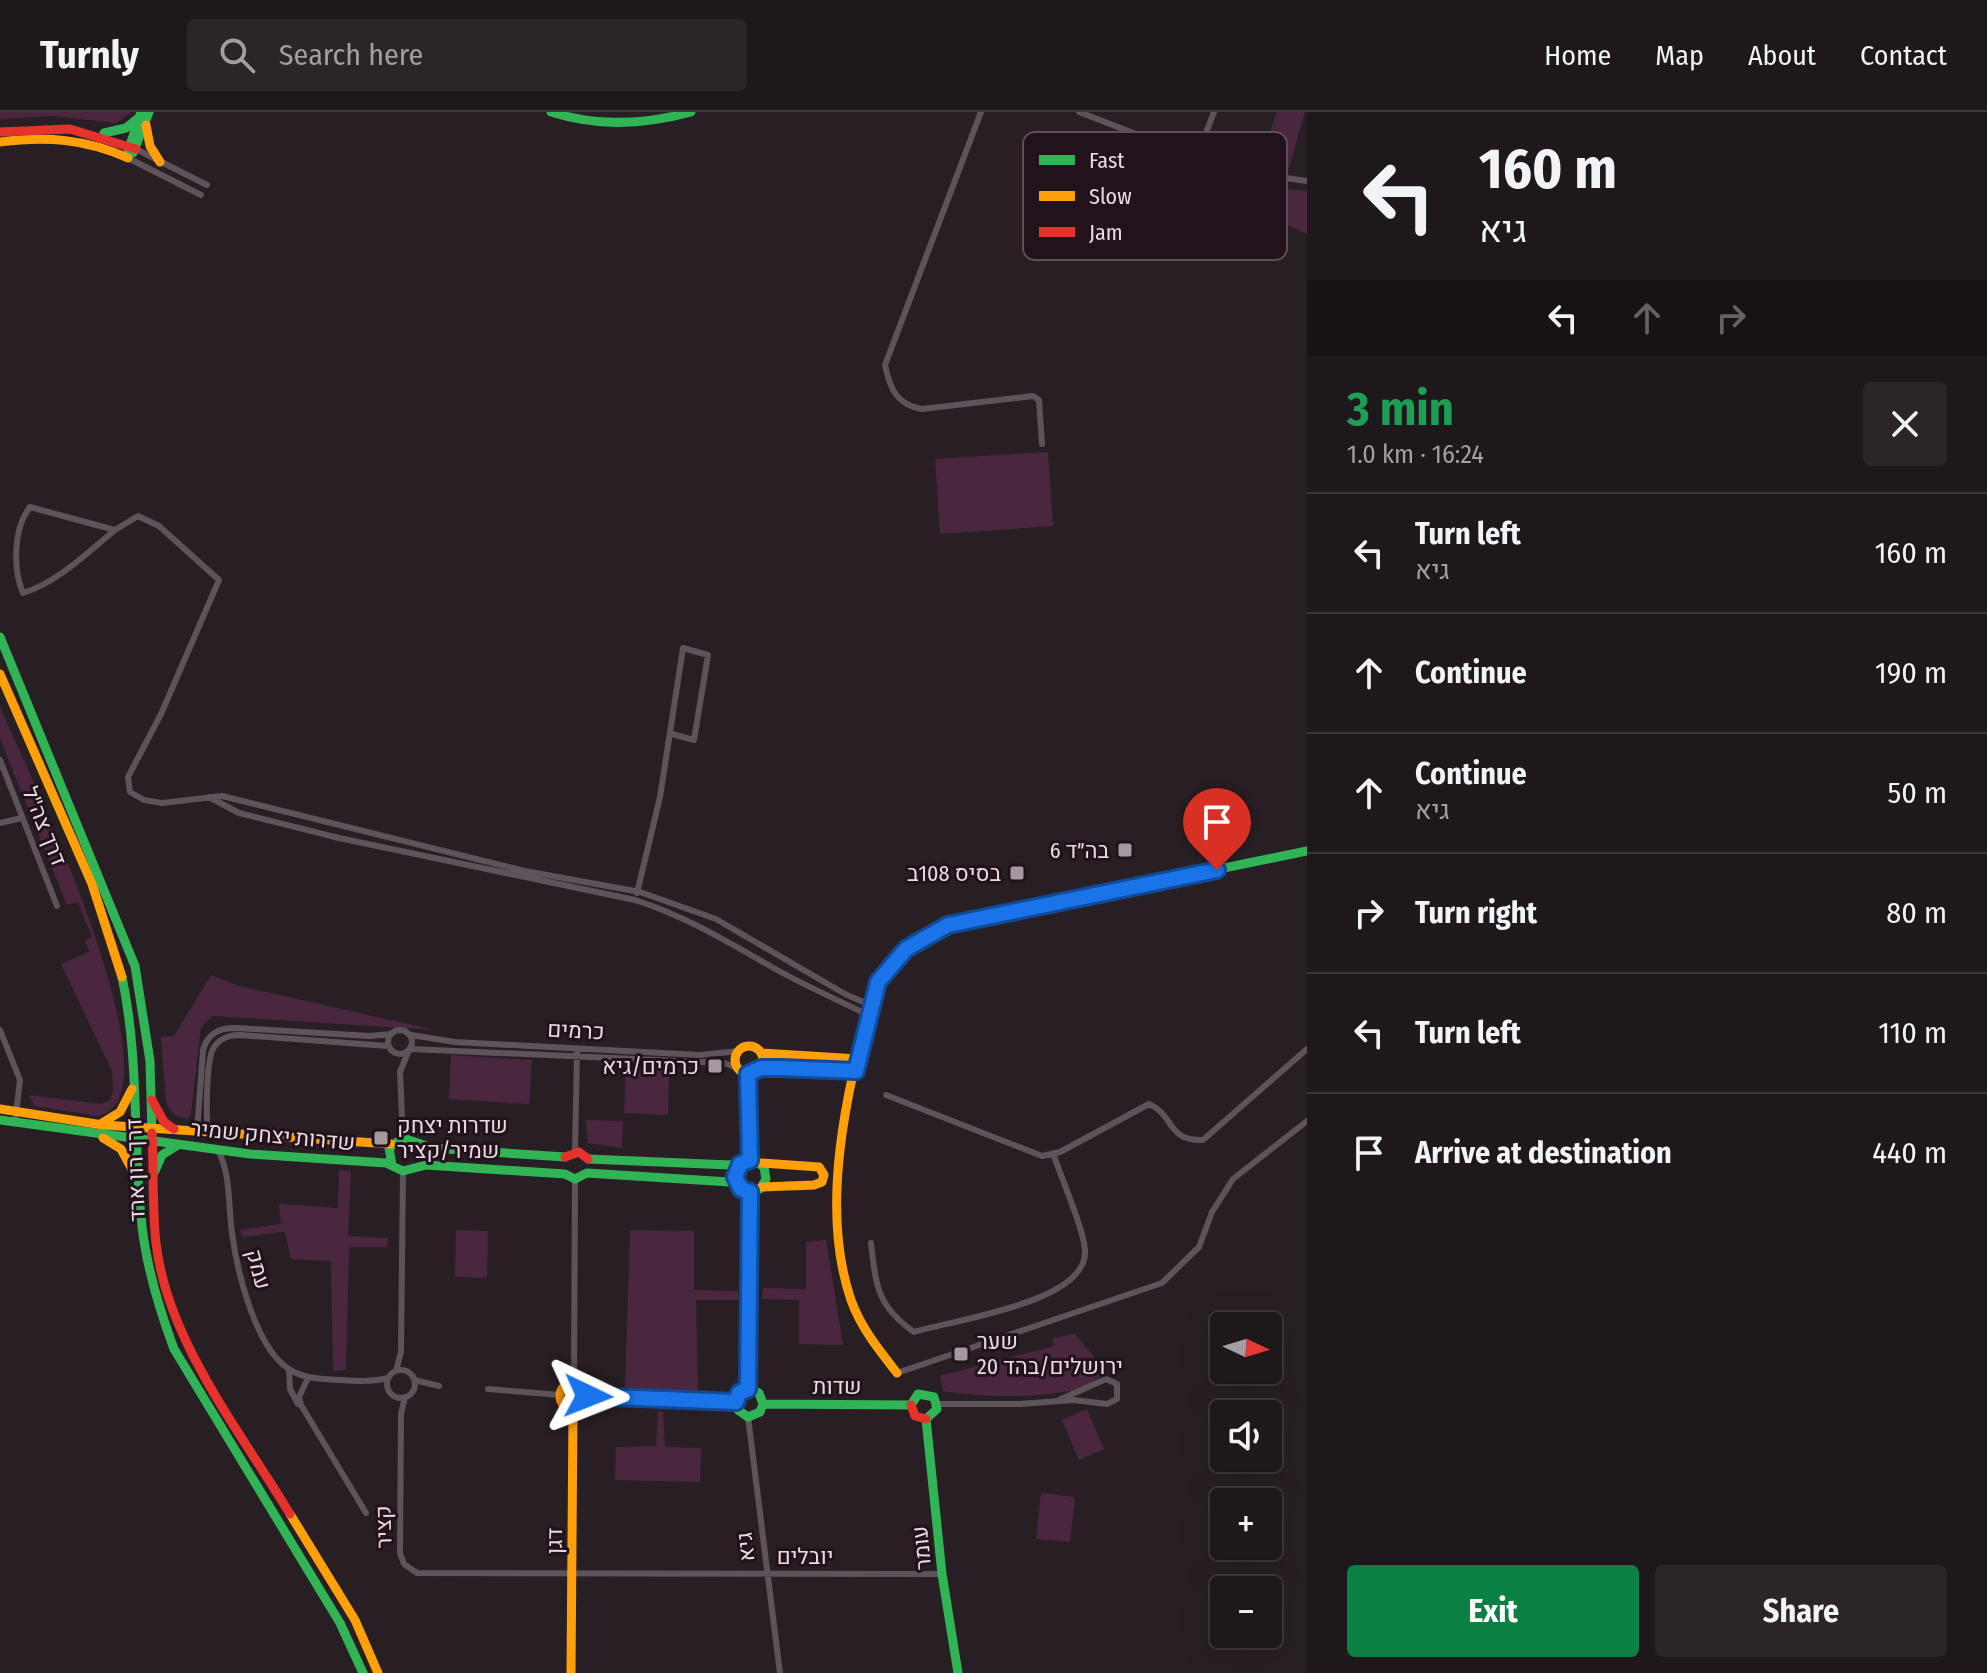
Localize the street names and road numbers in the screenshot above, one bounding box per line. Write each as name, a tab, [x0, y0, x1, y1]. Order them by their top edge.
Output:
street label: דרך צה"ל	[16, 783, 73, 870]
street label: כרמים	[547, 1016, 605, 1045]
street label: שדרות יצחק שמיר	[190, 1115, 356, 1156]
street label: דרך רון ארד	[120, 1118, 151, 1222]
street label: עמק	[240, 1246, 277, 1292]
street label: שדות	[812, 1373, 862, 1400]
street label: קציר	[370, 1505, 397, 1549]
street label: עומר	[906, 1525, 937, 1571]
street label: דגן	[541, 1528, 568, 1554]
street label: גיא	[731, 1531, 760, 1563]
street label: יובלים	[777, 1543, 833, 1570]

